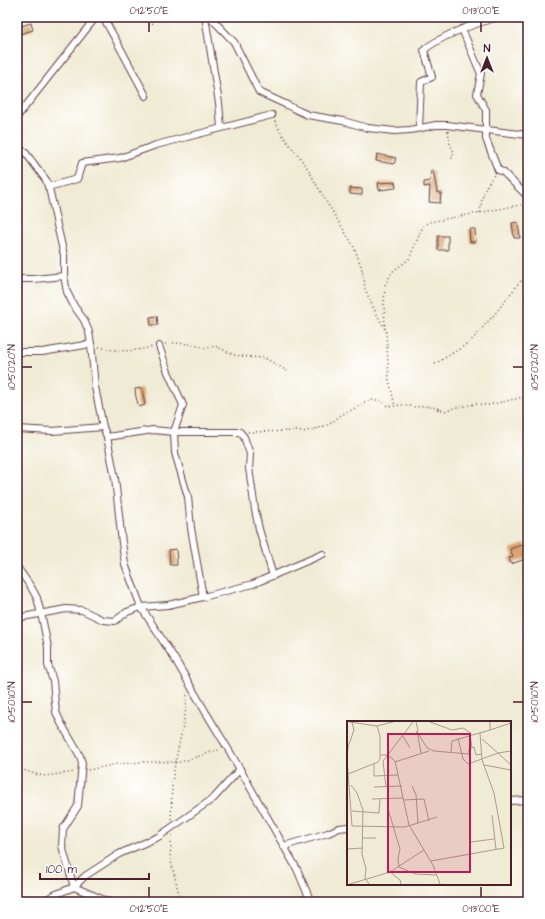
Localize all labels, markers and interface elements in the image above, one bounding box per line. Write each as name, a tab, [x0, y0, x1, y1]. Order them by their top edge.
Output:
text: 0°12'50"E	[130, 4, 168, 18]
text: 0°13'00"E	[462, 4, 500, 18]
north arrow	[467, 38, 507, 78]
text: N	[484, 41, 491, 56]
text: 10°50'20"N	[5, 344, 19, 390]
text: 10°50'20"N	[528, 344, 542, 390]
text: 10°50'10"N	[5, 681, 19, 723]
text: 10°50'10"N	[528, 681, 542, 723]
inset map	[347, 721, 511, 885]
scale bar	[40, 855, 149, 881]
text: 100 m	[46, 861, 77, 878]
text: 0°12'50"E	[130, 902, 168, 916]
text: 0°13'00"E	[462, 902, 500, 916]

